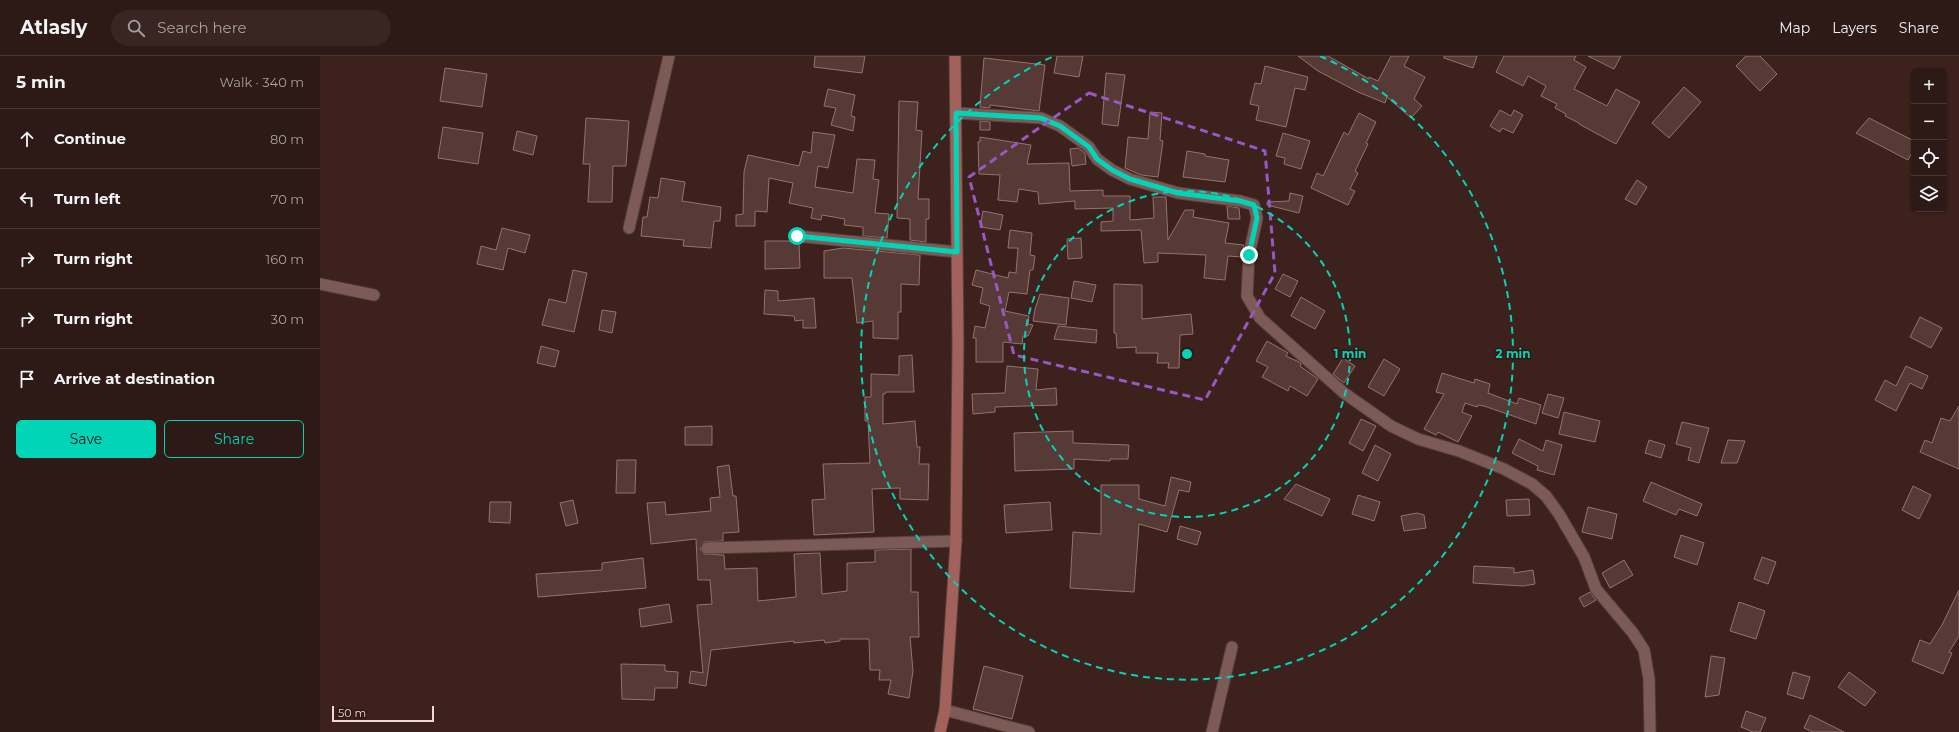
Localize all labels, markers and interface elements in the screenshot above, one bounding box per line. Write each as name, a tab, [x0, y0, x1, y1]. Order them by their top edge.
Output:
search box	[111, 10, 391, 46]
text: Atlasly	[20, 16, 87, 39]
icon: search	[125, 17, 147, 39]
text: Search here	[157, 18, 247, 37]
text: Map	[1779, 19, 1810, 37]
text: Layers	[1832, 19, 1877, 37]
text: Share	[1899, 19, 1939, 37]
map controls	[1911, 68, 1947, 212]
button: +	[1911, 68, 1947, 104]
text: 5 min	[16, 72, 66, 92]
text: Walk · 340 m	[220, 74, 304, 90]
button: −	[1911, 104, 1947, 140]
icon: ahead	[16, 128, 38, 150]
text: Continue	[54, 129, 126, 148]
text: 80 m	[270, 131, 304, 147]
button: locate	[1911, 140, 1947, 176]
button: layers	[1911, 176, 1947, 212]
icon: left	[16, 188, 38, 210]
text: Turn left	[54, 189, 121, 208]
text: 70 m	[271, 191, 304, 207]
route start	[788, 227, 806, 245]
route end	[1240, 246, 1258, 264]
icon: right	[16, 248, 38, 270]
text: Turn right	[54, 249, 133, 268]
text: 160 m	[266, 251, 304, 267]
icon: right	[16, 308, 38, 330]
text: Turn right	[54, 309, 133, 328]
text: 30 m	[271, 311, 304, 327]
text: 1 min	[1334, 346, 1366, 361]
text: 2 min	[1496, 346, 1530, 361]
centre of rings	[1180, 347, 1194, 361]
icon: arrive	[16, 368, 38, 390]
text: Arrive at destination	[54, 369, 215, 388]
button: Save	[16, 420, 156, 458]
button: Share	[164, 420, 304, 458]
scale bar	[332, 704, 434, 723]
text: 50 m	[338, 706, 366, 720]

